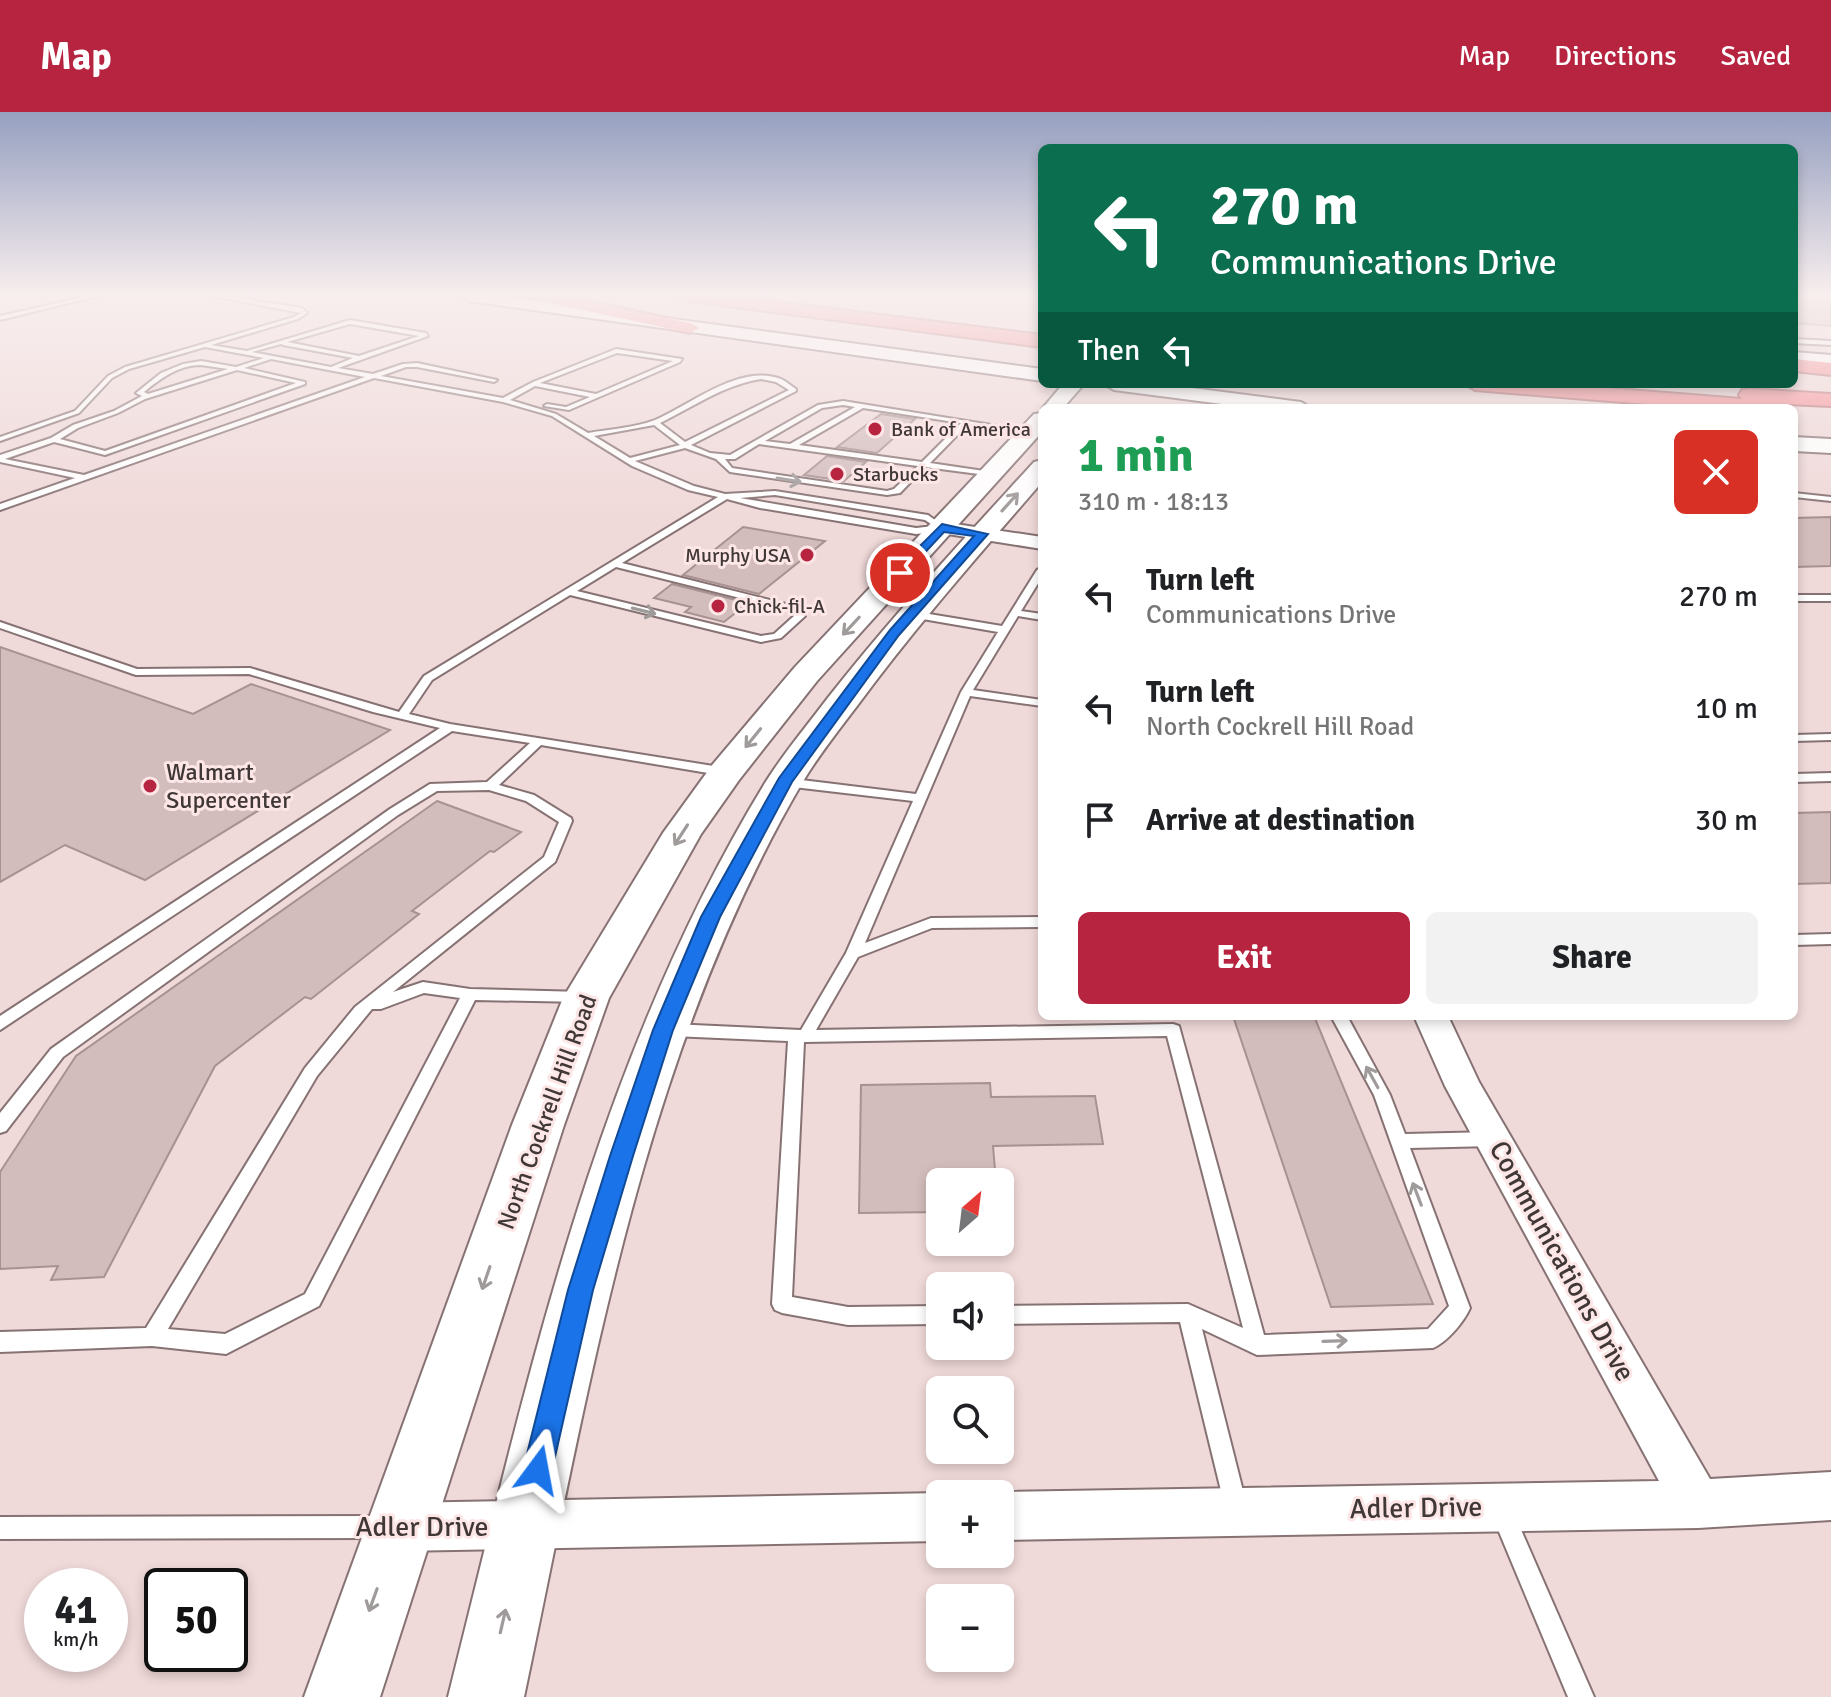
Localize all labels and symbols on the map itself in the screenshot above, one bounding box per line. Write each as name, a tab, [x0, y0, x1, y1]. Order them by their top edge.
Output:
place label: Bank of America	[891, 417, 1031, 442]
marker: Bank of America	[866, 420, 884, 438]
place label: Starbucks	[853, 462, 939, 487]
marker: Starbucks	[828, 465, 846, 483]
one-way arrow	[776, 473, 802, 488]
one-way arrow	[1000, 493, 1018, 513]
pin	[866, 539, 934, 607]
place label: Murphy USA	[685, 543, 791, 568]
marker: Murphy USA	[798, 546, 816, 564]
place label: Chick-fil-A	[734, 594, 825, 619]
marker: Chick-fil-A	[709, 597, 727, 615]
one-way arrow	[631, 604, 656, 619]
one-way arrow	[841, 616, 860, 636]
one-way arrow	[744, 727, 762, 748]
place label: Walmart Supercenter	[166, 757, 291, 815]
marker: Walmart Supercenter	[141, 777, 159, 795]
one-way arrow	[673, 824, 689, 846]
street label: North Cockrell Hill Road	[491, 990, 603, 1234]
one-way arrow	[1364, 1066, 1380, 1089]
street label: Communications Drive	[1482, 1135, 1642, 1387]
north arrow	[926, 1168, 1014, 1256]
one-way arrow	[1409, 1182, 1423, 1207]
one-way arrow	[478, 1265, 492, 1290]
one-way arrow	[1321, 1334, 1348, 1349]
position arrow	[496, 1428, 580, 1512]
street label: Adler Drive	[1349, 1490, 1483, 1526]
street label: Adler Drive	[356, 1510, 488, 1544]
speed limit sign: 50	[144, 1568, 248, 1672]
one-way arrow	[364, 1588, 379, 1613]
one-way arrow	[496, 1609, 511, 1634]

